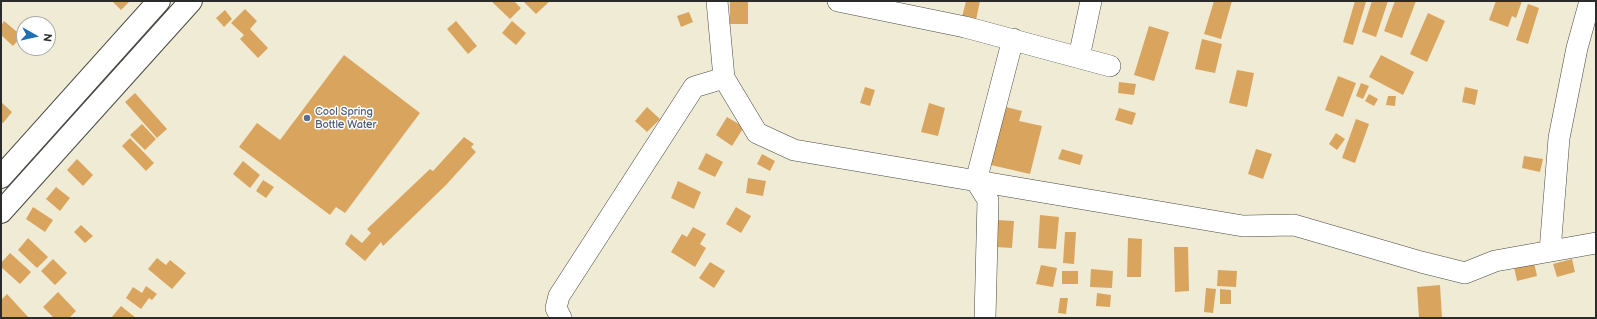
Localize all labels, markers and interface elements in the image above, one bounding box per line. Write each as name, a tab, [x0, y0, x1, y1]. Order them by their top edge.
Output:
north arrow	[16, 16, 56, 56]
text: N	[40, 33, 54, 43]
place label: Cool Spring Bottle Water	[315, 105, 376, 131]
marker: Cool Spring Bottle Water	[302, 113, 312, 123]

